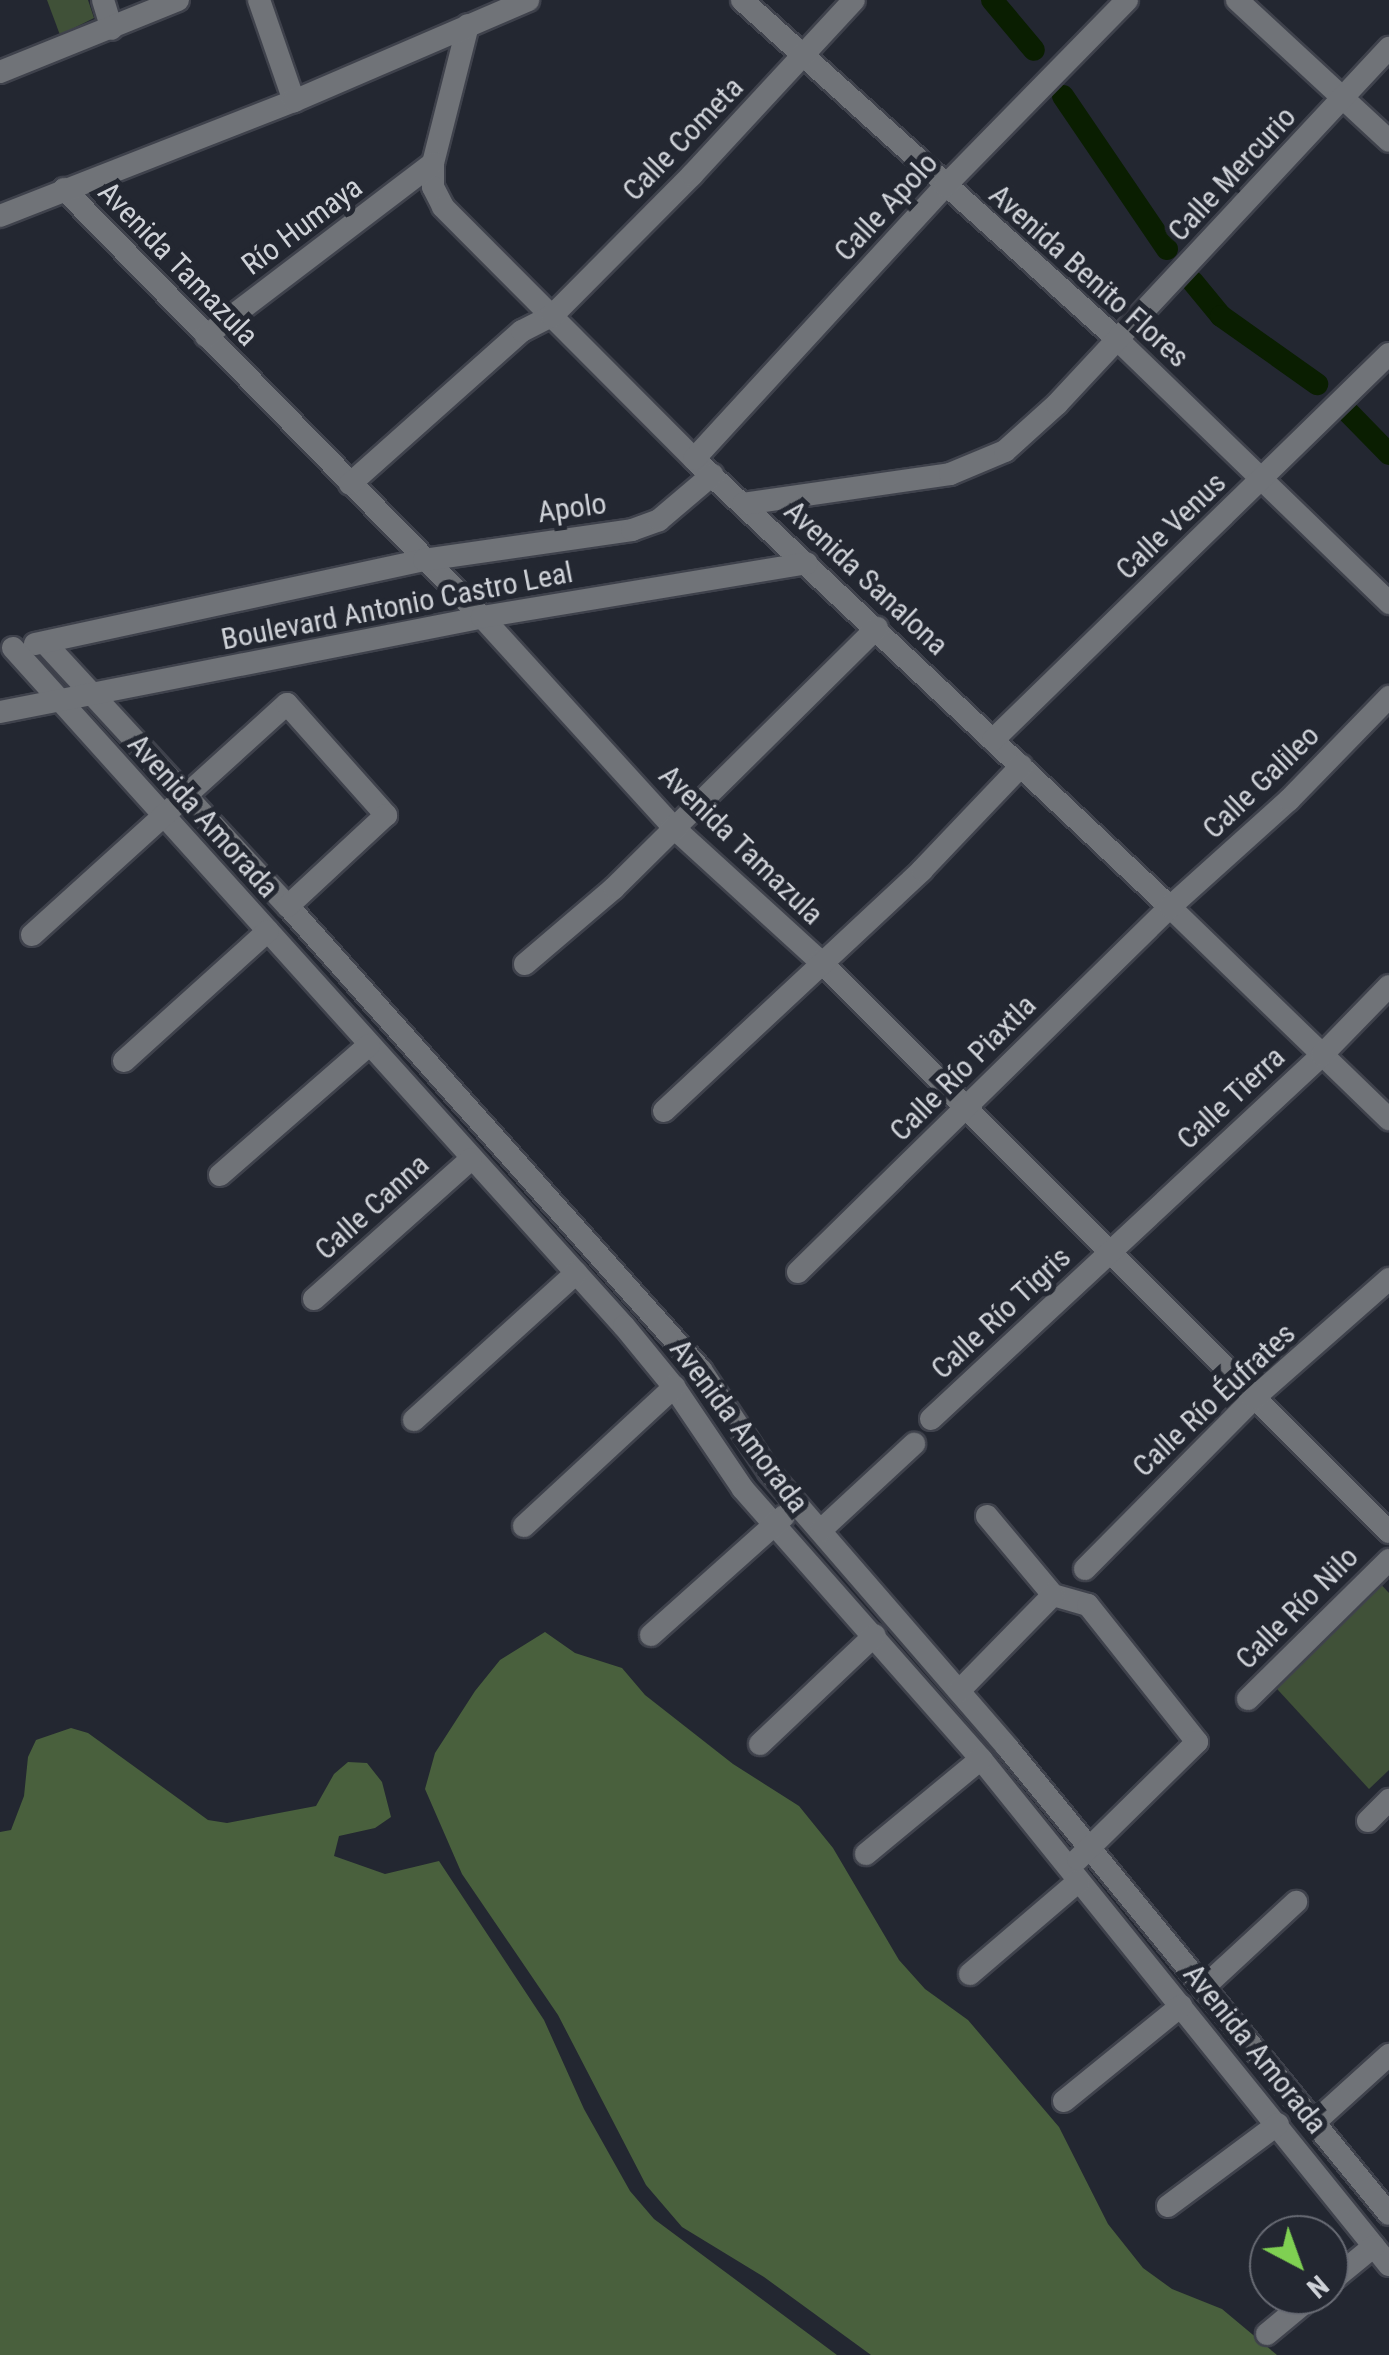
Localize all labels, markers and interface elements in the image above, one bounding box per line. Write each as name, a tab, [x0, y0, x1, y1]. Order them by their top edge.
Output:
street label: Calle Cometa	[615, 70, 751, 208]
street label: Calle Mercurio	[1160, 99, 1304, 249]
street label: Calle Apolo	[827, 145, 945, 269]
street label: Río Humaya	[235, 169, 369, 283]
street label: Avenida Tamazula	[90, 174, 266, 354]
street label: Avenida Benito Flores	[982, 177, 1196, 375]
street label: Calle Venus	[1108, 465, 1234, 587]
street label: Apolo	[535, 485, 609, 531]
street label: Avenida Sanalona	[777, 493, 955, 663]
street label: Boulevard Antonio Castro Leal	[218, 554, 576, 658]
street label: Calle Galileo	[1195, 718, 1327, 846]
street label: Avenida Amorada	[120, 727, 286, 905]
street label: Avenida Tamazula	[651, 757, 831, 933]
street label: Calle Río Piaxtla	[882, 987, 1044, 1149]
street label: Calle Tierra	[1169, 1039, 1293, 1157]
street label: Calle Canna	[308, 1146, 436, 1268]
street label: Calle Río Tigris	[924, 1239, 1078, 1387]
street label: Calle Río Éufrates	[1125, 1315, 1303, 1485]
street label: Avenida Amorada	[662, 1332, 816, 1520]
street label: Calle Río Nilo	[1228, 1539, 1366, 1677]
street label: Avenida Amorada	[1176, 1957, 1334, 2141]
north arrow	[1249, 2215, 1349, 2315]
text: N	[1300, 2268, 1335, 2305]

